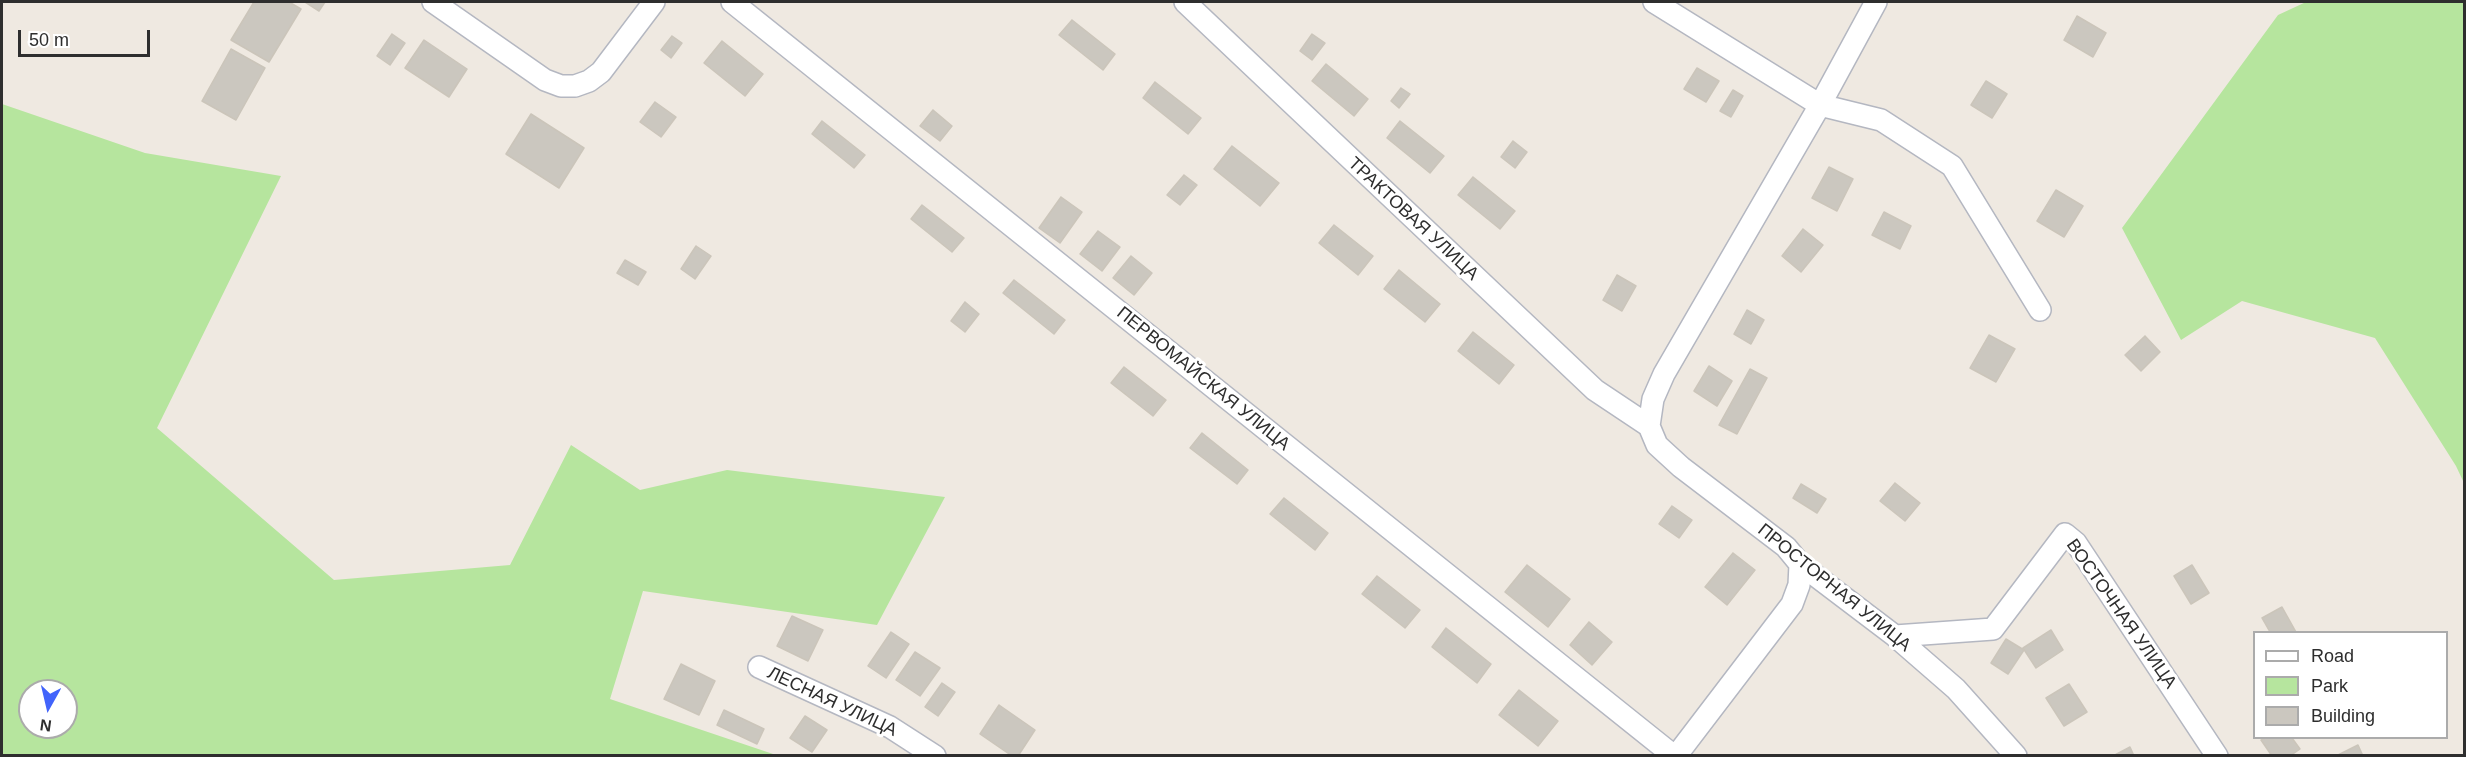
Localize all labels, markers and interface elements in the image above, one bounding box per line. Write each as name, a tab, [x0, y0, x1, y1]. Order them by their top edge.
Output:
scale bar	[21, 18, 153, 56]
text: 50 m	[29, 30, 69, 50]
street label: ТРАКТОВАЯ УЛИЦА	[1343, 153, 1483, 285]
street label: ПЕРВОМАЙСКАЯ УЛИЦА	[1112, 302, 1294, 456]
street label: ПРОСТОРНАЯ УЛИЦА	[1753, 519, 1915, 657]
street label: ВОСТОЧНАЯ УЛИЦА	[2061, 535, 2181, 693]
legend	[2253, 631, 2448, 739]
text: Road	[2311, 646, 2354, 666]
street label: ЛЕСНАЯ УЛИЦА	[764, 662, 900, 742]
text: Park	[2311, 676, 2348, 696]
north arrow	[18, 679, 78, 739]
text: Building	[2311, 706, 2375, 726]
text: N	[39, 716, 53, 735]

